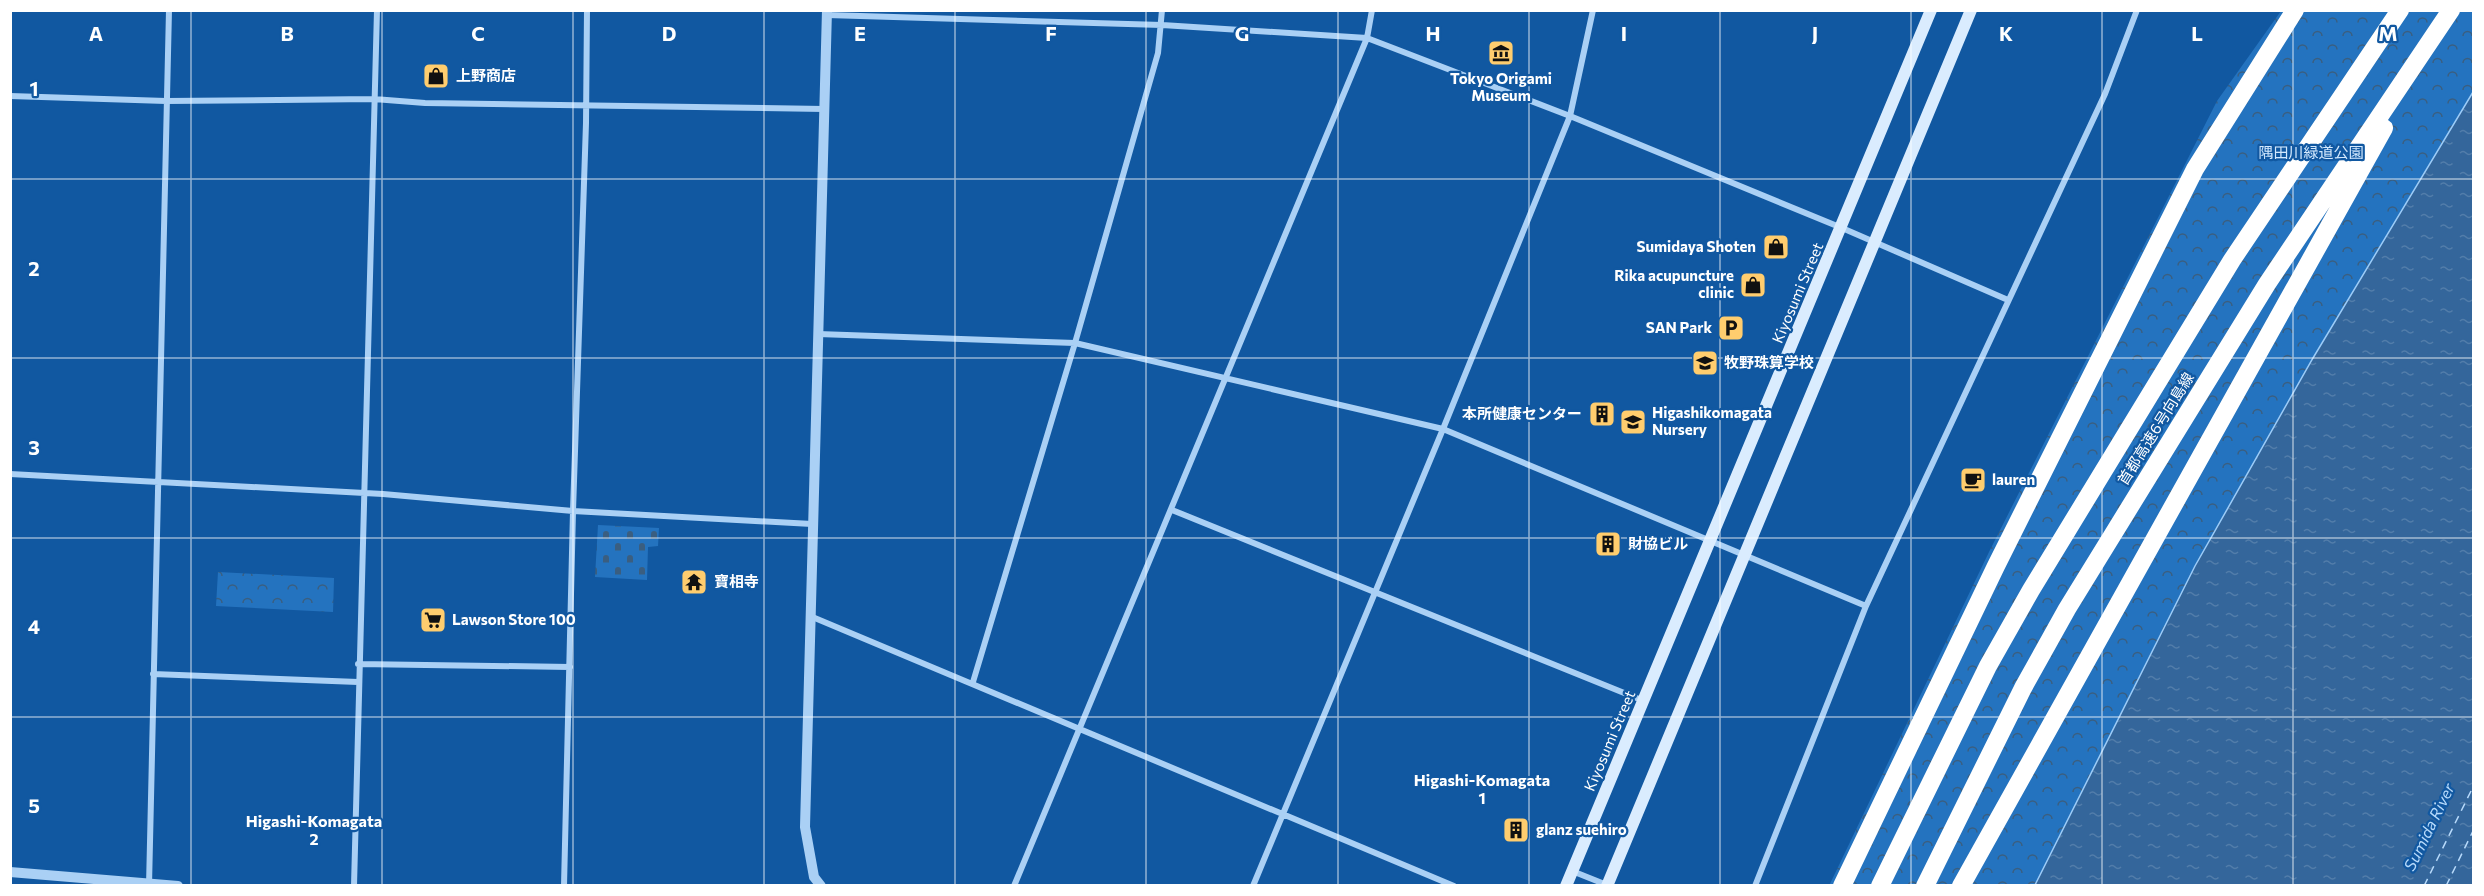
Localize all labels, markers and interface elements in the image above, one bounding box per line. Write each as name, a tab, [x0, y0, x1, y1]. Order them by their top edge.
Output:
text: A	[89, 21, 103, 45]
text: B	[280, 21, 294, 45]
text: C	[471, 21, 485, 45]
text: D	[662, 21, 676, 45]
text: E	[854, 21, 866, 45]
text: F	[1045, 21, 1057, 45]
text: G	[1235, 21, 1249, 45]
text: H	[1426, 21, 1441, 45]
text: I	[1621, 21, 1627, 45]
text: J	[1812, 21, 1818, 45]
text: K	[1999, 21, 2013, 45]
text: L	[2191, 21, 2203, 45]
text: M	[2378, 21, 2398, 45]
museum icon: Tokyo Origami Museum	[1486, 38, 1516, 68]
shop icon: 上野商店	[421, 61, 451, 91]
place label: 上野商店	[456, 66, 516, 84]
place label: Tokyo Origami Museum	[1450, 69, 1552, 104]
text: 1	[29, 76, 39, 100]
park label: 隅田川緑道公園	[2258, 143, 2364, 161]
shop icon: Sumidaya Shoten	[1761, 232, 1791, 262]
place label: Sumidaya Shoten	[1636, 237, 1756, 255]
street label: Kiyosumi Street	[1768, 240, 1826, 346]
text: 2	[28, 256, 40, 280]
place label: Rika acupuncture clinic	[1614, 266, 1734, 301]
shop icon: Rika acupuncture clinic	[1738, 270, 1768, 300]
parking icon: SAN Park	[1716, 313, 1746, 343]
place label: SAN Park	[1646, 318, 1712, 336]
school or university icon: 牧野珠算学校	[1690, 348, 1720, 378]
place label: 牧野珠算学校	[1724, 353, 1814, 371]
street label: 首都高速6号向島線	[2113, 369, 2197, 488]
building icon: 本所健康センター	[1587, 399, 1617, 429]
place label: Higashikomagata Nursery	[1652, 403, 1772, 438]
place label: 本所健康センター	[1462, 404, 1582, 422]
school or university icon: Higashikomagata Nursery	[1618, 407, 1648, 437]
text: 3	[28, 435, 40, 459]
cafe icon: lauren	[1958, 465, 1988, 495]
place label: lauren	[1992, 470, 2035, 488]
building icon: 財協ビル	[1593, 529, 1623, 559]
place label: 財協ビル	[1628, 534, 1688, 552]
temple icon: 寶相寺	[679, 567, 709, 597]
place label: 寶相寺	[714, 572, 759, 590]
supermarket icon: Lawson Store 100	[418, 605, 448, 635]
place label: Lawson Store 100	[452, 610, 576, 628]
text: 4	[28, 614, 40, 638]
street label: Kiyosumi Street	[1580, 688, 1638, 794]
district label: Higashi-Komagata 1	[1414, 770, 1550, 807]
water label: Sumida River	[2399, 779, 2458, 874]
text: 5	[28, 793, 40, 817]
district label: Higashi-Komagata 2	[246, 811, 382, 848]
building icon: glanz suehiro	[1501, 815, 1531, 845]
place label: glanz suehiro	[1536, 820, 1627, 838]

